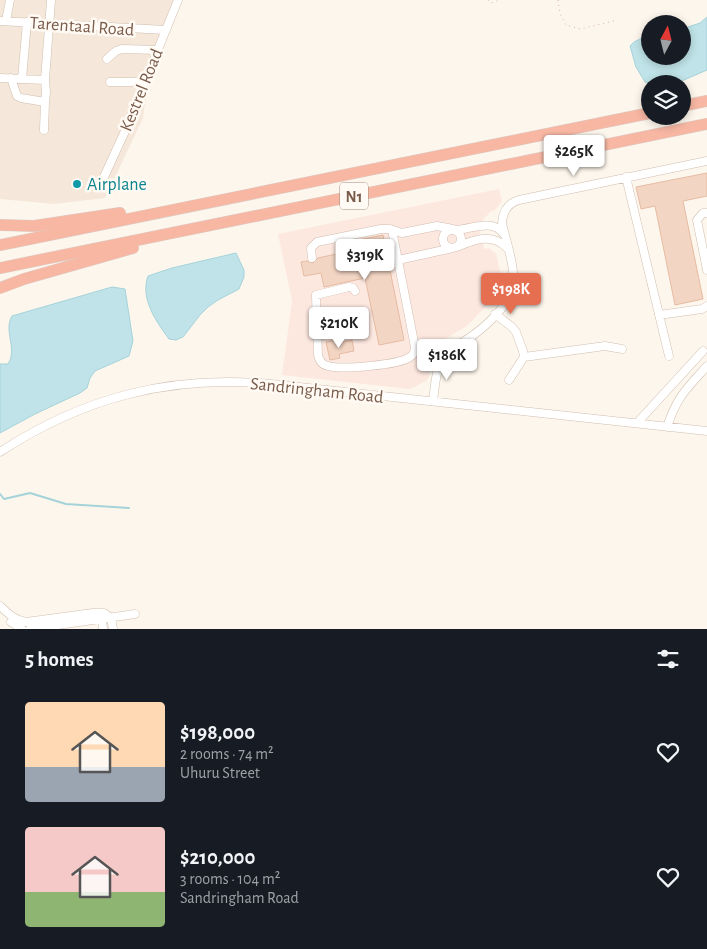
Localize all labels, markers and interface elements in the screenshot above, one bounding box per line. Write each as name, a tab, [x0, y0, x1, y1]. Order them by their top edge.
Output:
street label: Tarentaal Road	[29, 14, 135, 40]
north arrow	[641, 15, 691, 65]
map controls	[641, 15, 691, 125]
street label: Kestrel Road	[117, 46, 167, 134]
button: layers	[641, 75, 691, 125]
pin: $265K	[539, 134, 609, 177]
text: $265K	[555, 143, 593, 159]
place label: Airplane	[87, 176, 147, 194]
marker: Airplane	[71, 178, 83, 190]
road number: N1	[340, 182, 368, 210]
pin: $319K	[330, 238, 400, 281]
text: $319K	[347, 247, 383, 263]
pin: $198K	[476, 272, 546, 315]
text: $198K	[492, 281, 530, 297]
pin: $210K	[304, 306, 374, 349]
text: $210K	[320, 315, 358, 331]
pin: $186K	[412, 338, 482, 381]
text: $186K	[428, 347, 466, 363]
street label: Sandringham Road	[249, 375, 384, 407]
icon: filters	[654, 645, 682, 673]
text: 5 homes	[25, 649, 94, 670]
icon: home	[65, 722, 125, 782]
text: $198,000	[180, 722, 255, 743]
icon: heart	[654, 738, 682, 766]
text: 2 rooms · 74 m²	[180, 746, 274, 762]
text: Uhuru Street	[180, 765, 260, 781]
icon: home	[65, 847, 125, 907]
text: $210,000	[180, 847, 255, 868]
icon: heart	[654, 863, 682, 891]
text: 3 rooms · 104 m²	[180, 871, 280, 887]
text: Sandringham Road	[180, 890, 299, 906]

